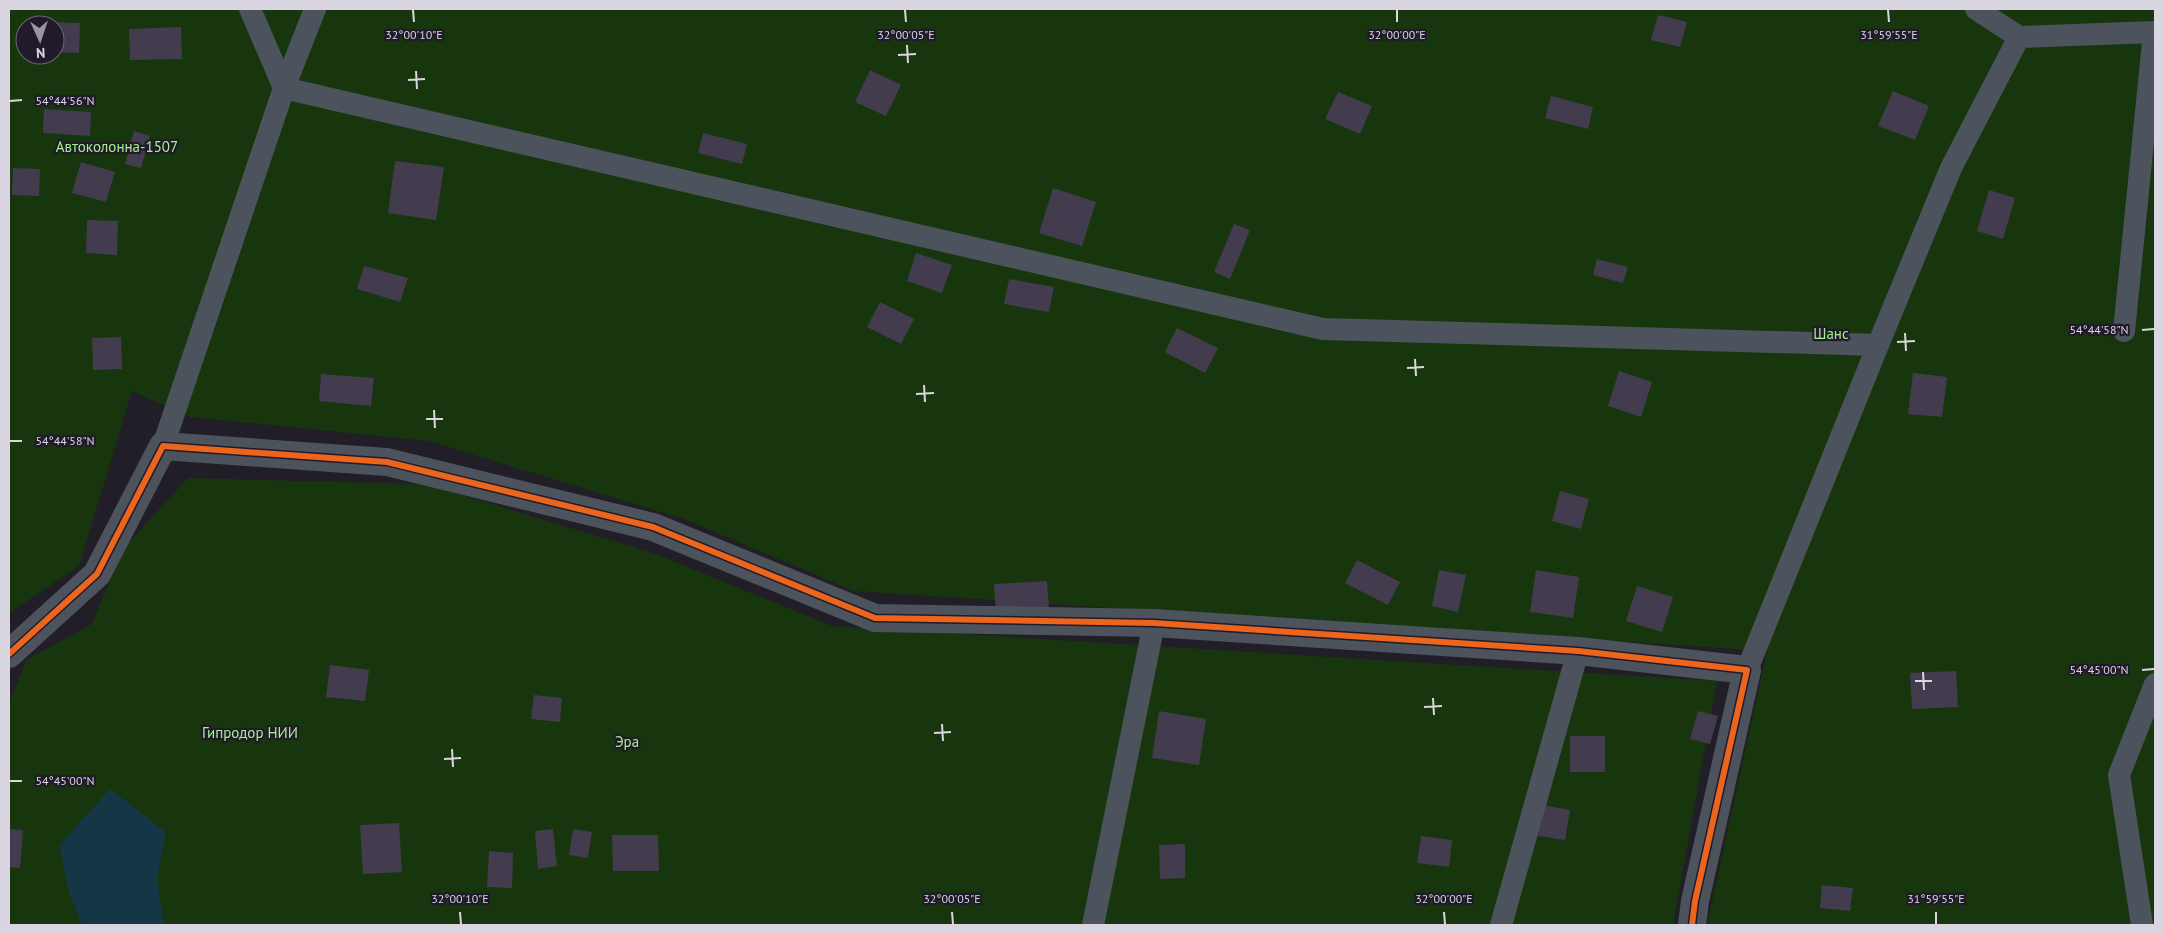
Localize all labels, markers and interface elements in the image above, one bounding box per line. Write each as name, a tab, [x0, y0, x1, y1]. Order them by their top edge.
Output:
north arrow	[15, 15, 65, 65]
text: 32°00'10"E	[385, 27, 443, 42]
text: 32°00'05"E	[877, 27, 935, 42]
text: 32°00'00"E	[1368, 27, 1426, 42]
text: 31°59'55"E	[1860, 27, 1918, 42]
text: N	[36, 44, 46, 62]
text: 54°44'56"N	[35, 93, 95, 108]
park label: Автоколонна-1507	[56, 137, 178, 156]
text: 54°44'58"N	[2069, 322, 2129, 337]
park label: Шанс	[1813, 324, 1849, 343]
text: 54°44'58"N	[35, 433, 95, 448]
text: 54°45'00"N	[2069, 662, 2129, 677]
park label: Гипродор НИИ	[202, 723, 298, 742]
park label: Эра	[615, 732, 639, 751]
text: 54°45'00"N	[35, 773, 95, 788]
text: 32°00'10"E	[431, 891, 489, 906]
text: 32°00'05"E	[923, 891, 981, 906]
text: 32°00'00"E	[1415, 891, 1473, 906]
text: 31°59'55"E	[1907, 891, 1965, 906]

